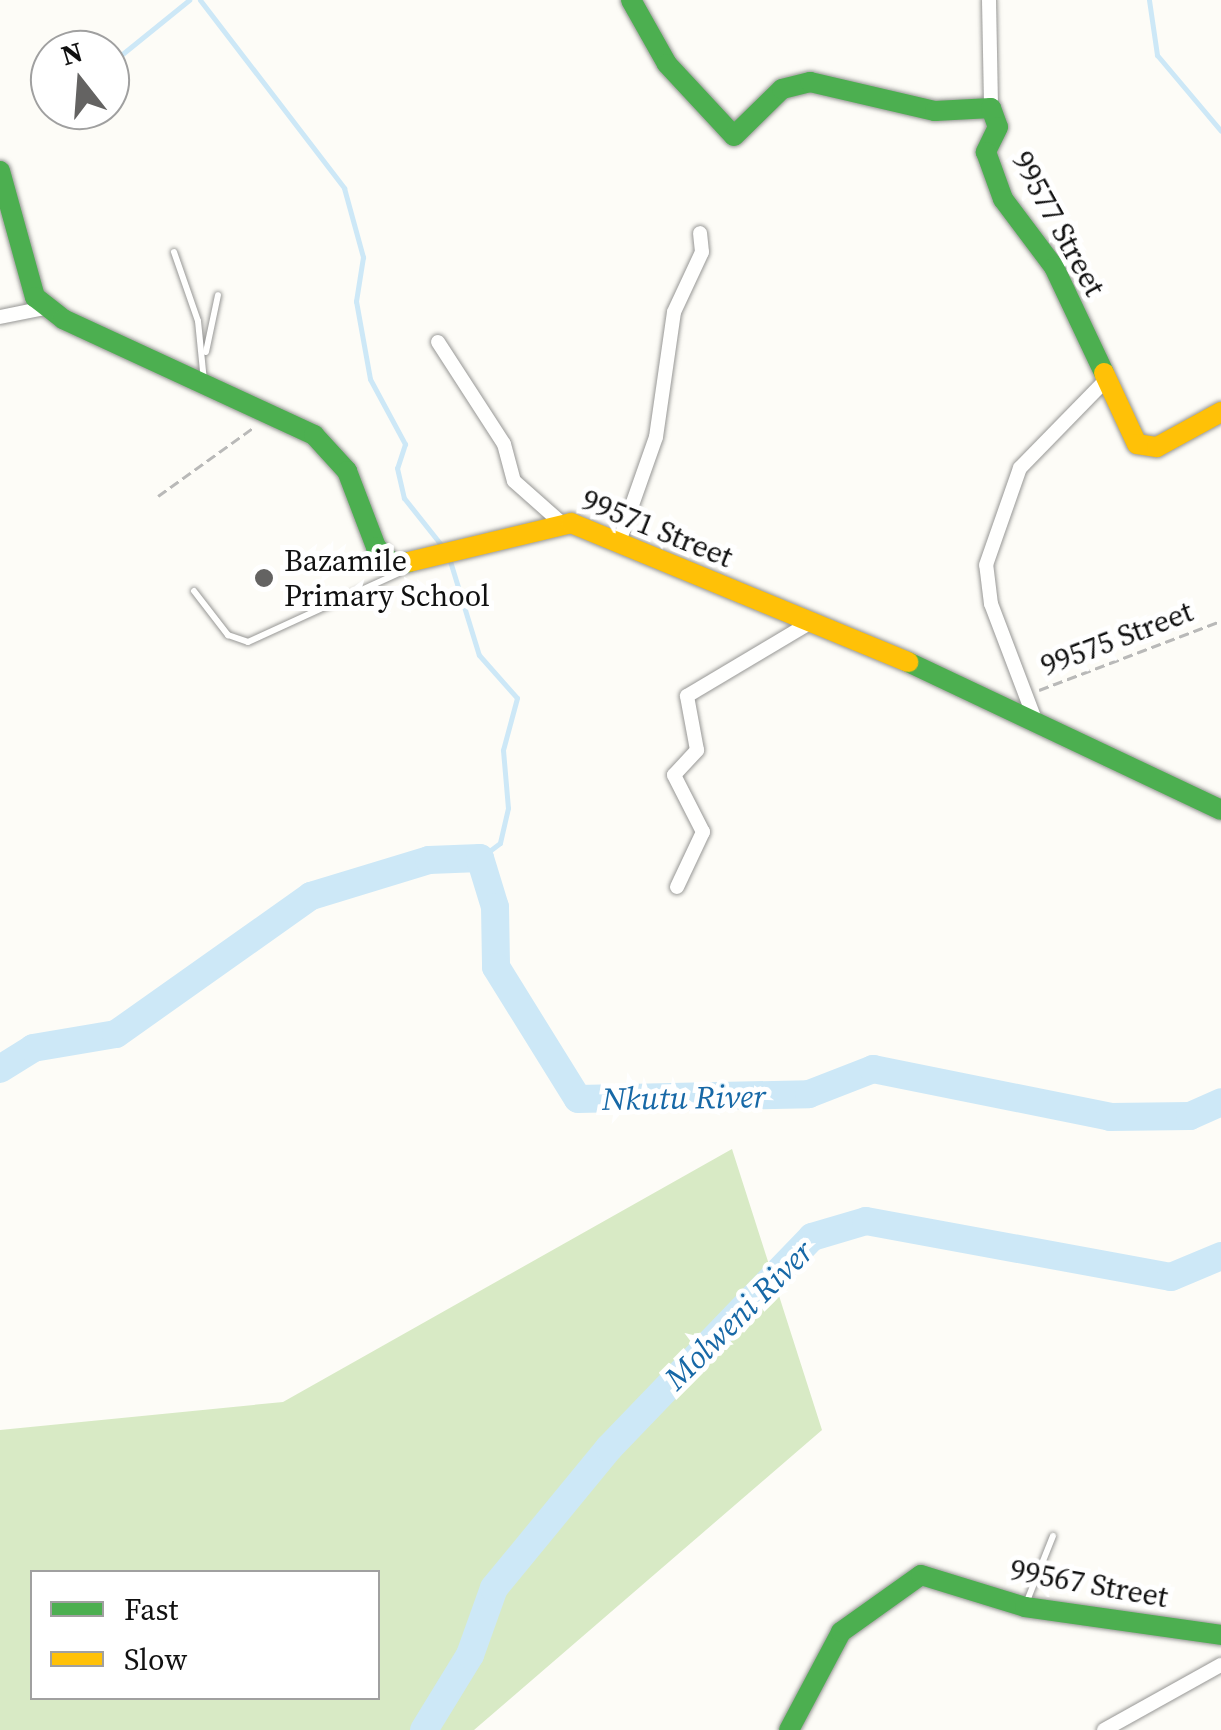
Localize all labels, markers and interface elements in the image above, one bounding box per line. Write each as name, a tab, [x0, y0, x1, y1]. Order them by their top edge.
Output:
north arrow	[30, 30, 130, 130]
text: N	[57, 32, 87, 74]
street label: 99577 Street	[1004, 146, 1112, 302]
street label: 99571 Street	[576, 482, 738, 576]
place label: Bazamile Primary School	[284, 543, 490, 614]
marker: Bazamile Primary School	[253, 567, 275, 589]
street label: 99575 Street	[1036, 594, 1198, 684]
water label: Nkutu River	[602, 1077, 766, 1119]
water label: Molweni River	[657, 1233, 821, 1397]
street label: 99567 Street	[1007, 1552, 1171, 1616]
legend	[30, 1570, 380, 1700]
text: Fast	[124, 1589, 178, 1630]
text: Slow	[124, 1639, 187, 1680]

